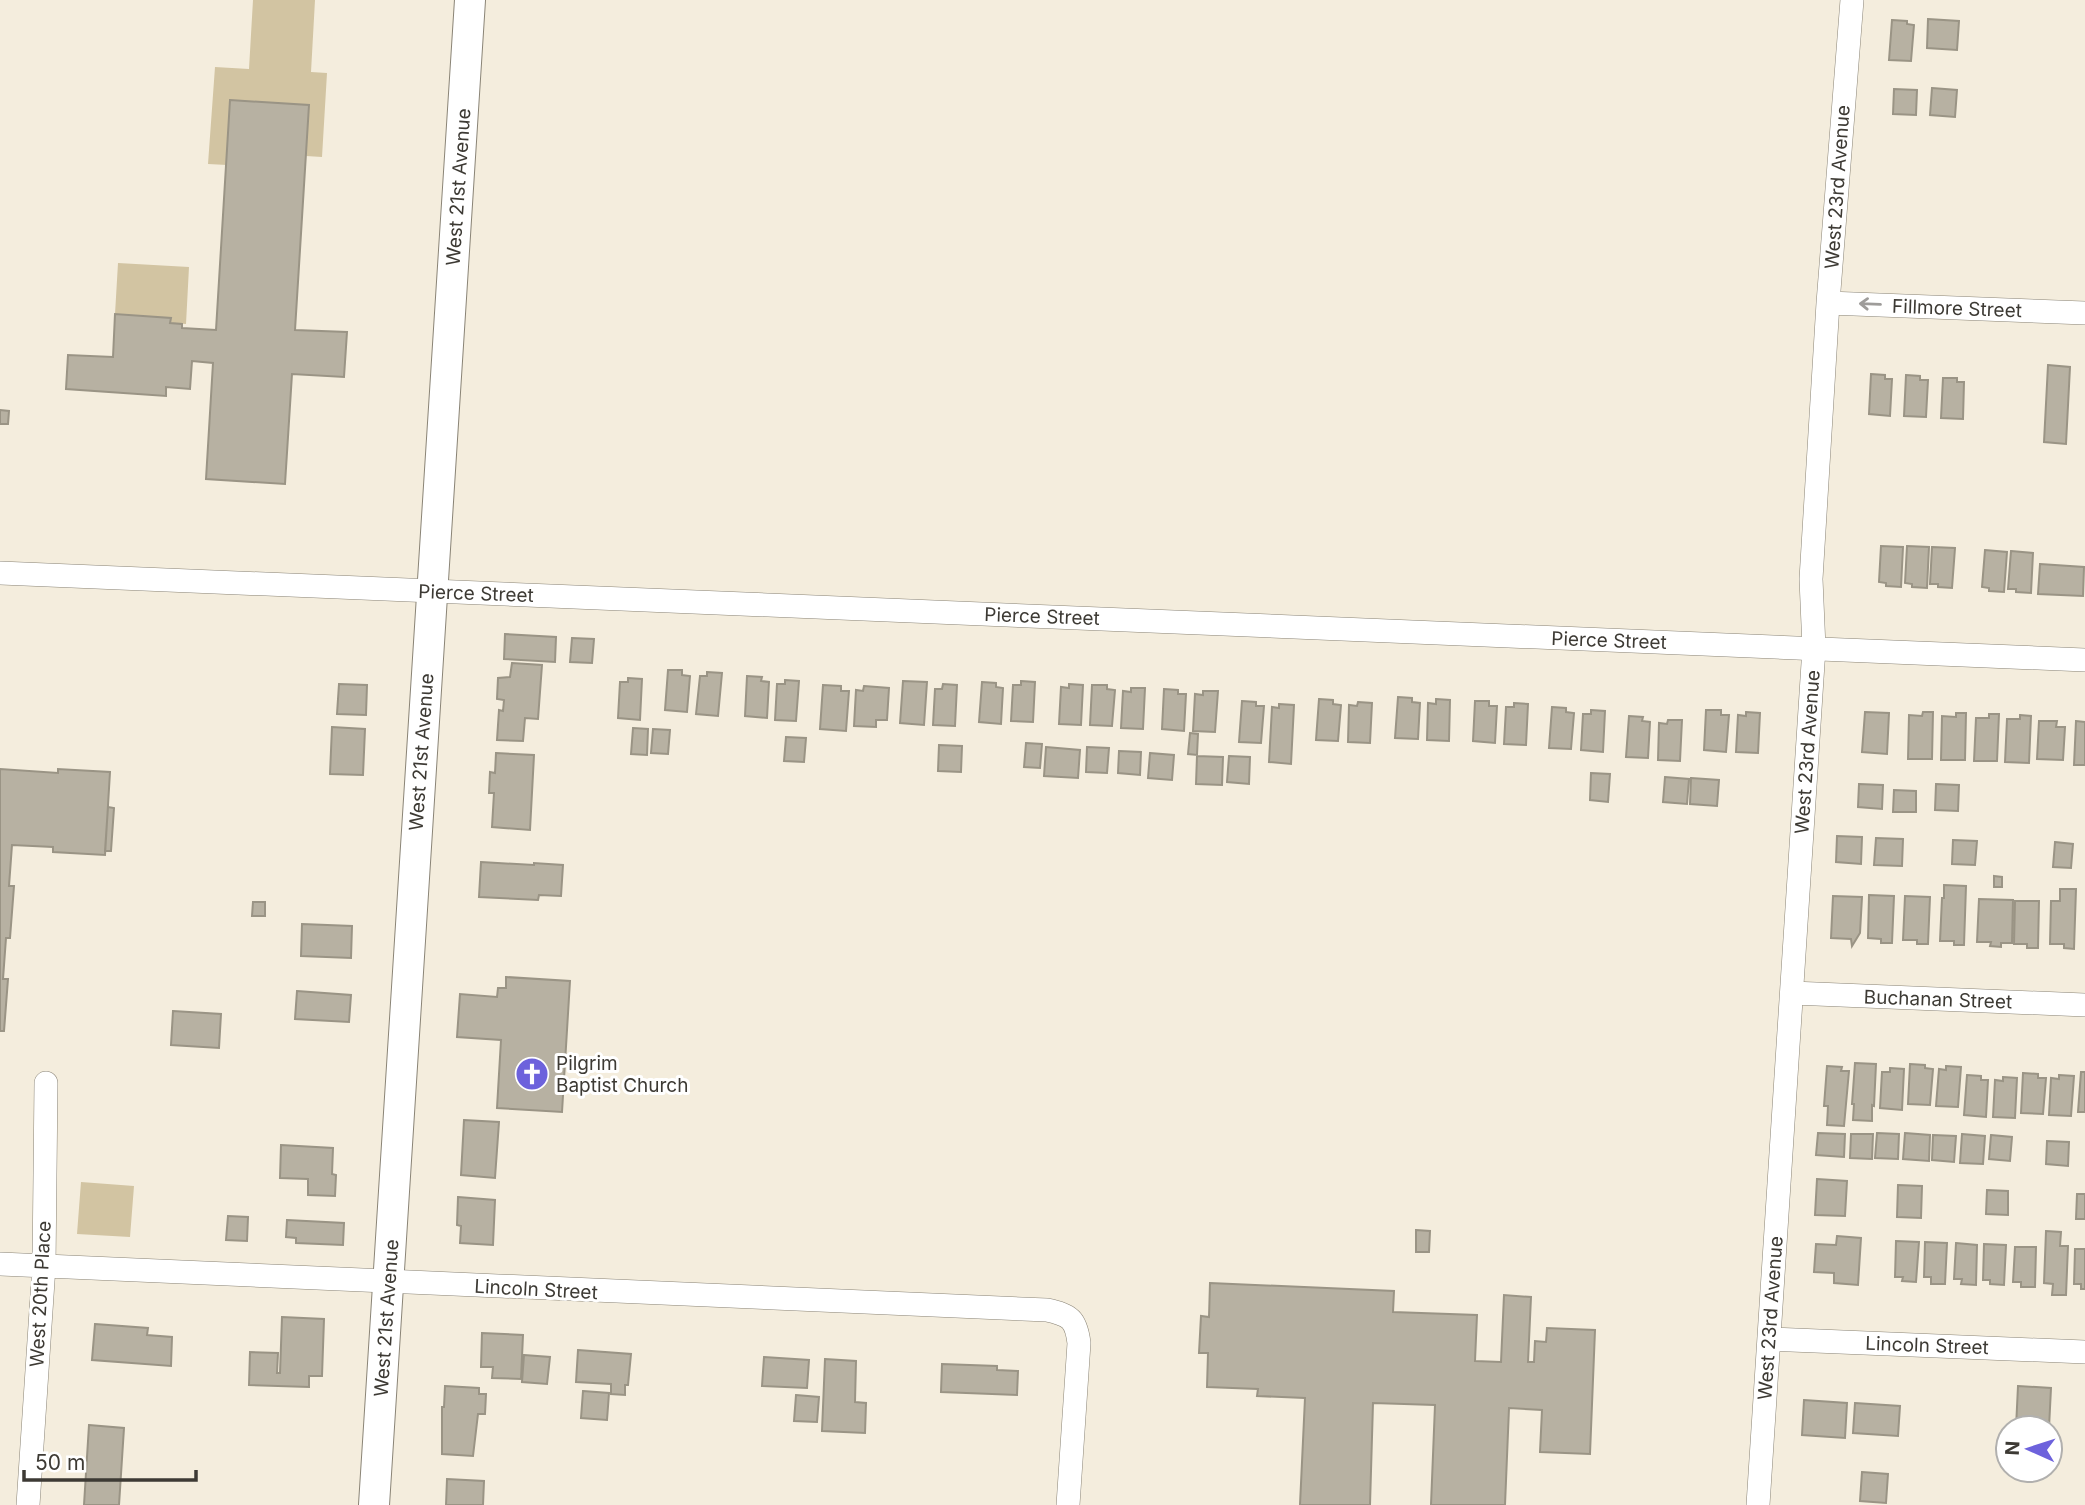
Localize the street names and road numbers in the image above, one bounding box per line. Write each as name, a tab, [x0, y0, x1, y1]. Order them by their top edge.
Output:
street label: West 23rd Avenue	[1820, 104, 1855, 270]
street label: West 21st Avenue	[442, 107, 475, 267]
street label: Fillmore Street	[1892, 295, 2022, 322]
street label: Pierce Street	[418, 580, 534, 607]
street label: Pierce Street	[984, 603, 1100, 630]
street label: Pierce Street	[1551, 627, 1667, 654]
street label: West 23rd Avenue	[1790, 669, 1825, 835]
street label: West 21st Avenue	[405, 672, 438, 832]
street label: Buchanan Street	[1863, 985, 2013, 1014]
street label: West 20th Place	[25, 1220, 56, 1368]
street label: West 23rd Avenue	[1753, 1235, 1788, 1401]
street label: West 21st Avenue	[370, 1238, 403, 1398]
street label: Lincoln Street	[474, 1275, 598, 1304]
street label: Lincoln Street	[1865, 1332, 1989, 1359]

